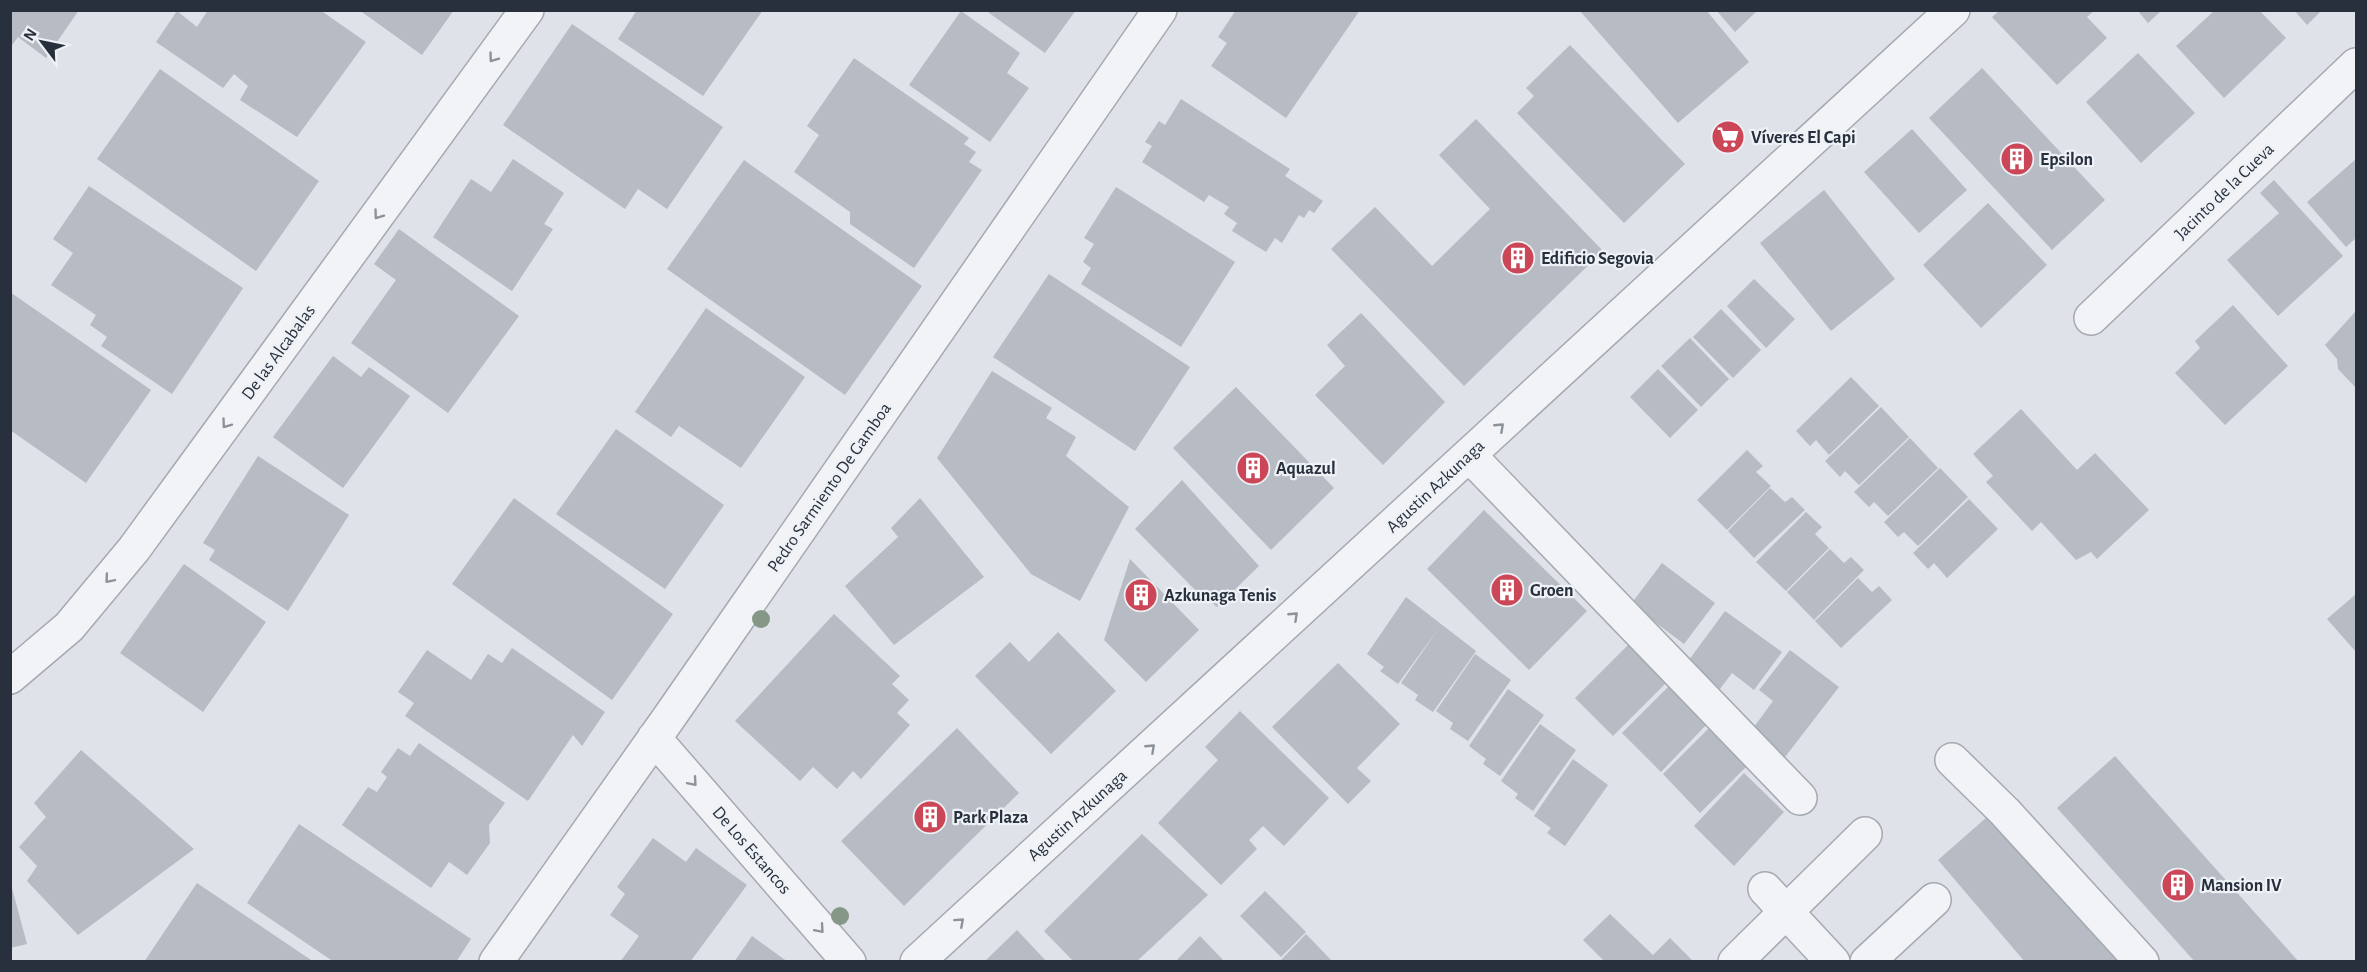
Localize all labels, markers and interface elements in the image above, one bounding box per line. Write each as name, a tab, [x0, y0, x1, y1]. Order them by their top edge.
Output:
north arrow	[12, 12, 72, 72]
text: N	[20, 26, 40, 44]
one-way arrow	[489, 51, 500, 62]
supermarket icon: Víveres El Capi	[1710, 119, 1746, 155]
place label: Víveres El Capi	[1751, 129, 1856, 147]
street label: Jacinto de la Cueva	[2172, 140, 2278, 243]
building icon: Epsilon	[1999, 141, 2035, 177]
place label: Epsilon	[2040, 151, 2093, 169]
one-way arrow	[374, 209, 385, 220]
building icon: Edificio Segovia	[1500, 240, 1536, 276]
place label: Edificio Segovia	[1541, 250, 1654, 268]
street label: De las Alcabalas	[239, 302, 319, 403]
street label: Pedro Sarmiento De Gamboa	[765, 400, 895, 575]
one-way arrow	[222, 417, 233, 428]
one-way arrow	[1493, 423, 1503, 434]
street label: Agustin Azkunaga	[1383, 437, 1488, 537]
building icon: Aquazul	[1235, 450, 1271, 486]
place label: Aquazul	[1276, 460, 1336, 478]
building icon: Groen	[1489, 572, 1525, 608]
one-way arrow	[105, 573, 116, 584]
building icon: Azkunaga Tenis	[1123, 577, 1159, 613]
place label: Groen	[1530, 582, 1574, 600]
place label: Azkunaga Tenis	[1164, 587, 1277, 605]
one-way arrow	[1288, 612, 1298, 623]
one-way arrow	[1144, 744, 1154, 755]
street label: Agustin Azkunaga	[1025, 767, 1131, 865]
one-way arrow	[686, 775, 697, 786]
building icon: Park Plaza	[912, 799, 948, 835]
street label: De Los Estancos	[709, 803, 794, 898]
place label: Park Plaza	[953, 809, 1029, 827]
building icon: Mansion IV	[2160, 867, 2196, 903]
place label: Mansion IV	[2201, 877, 2282, 895]
one-way arrow	[954, 918, 964, 929]
one-way arrow	[813, 922, 824, 933]

